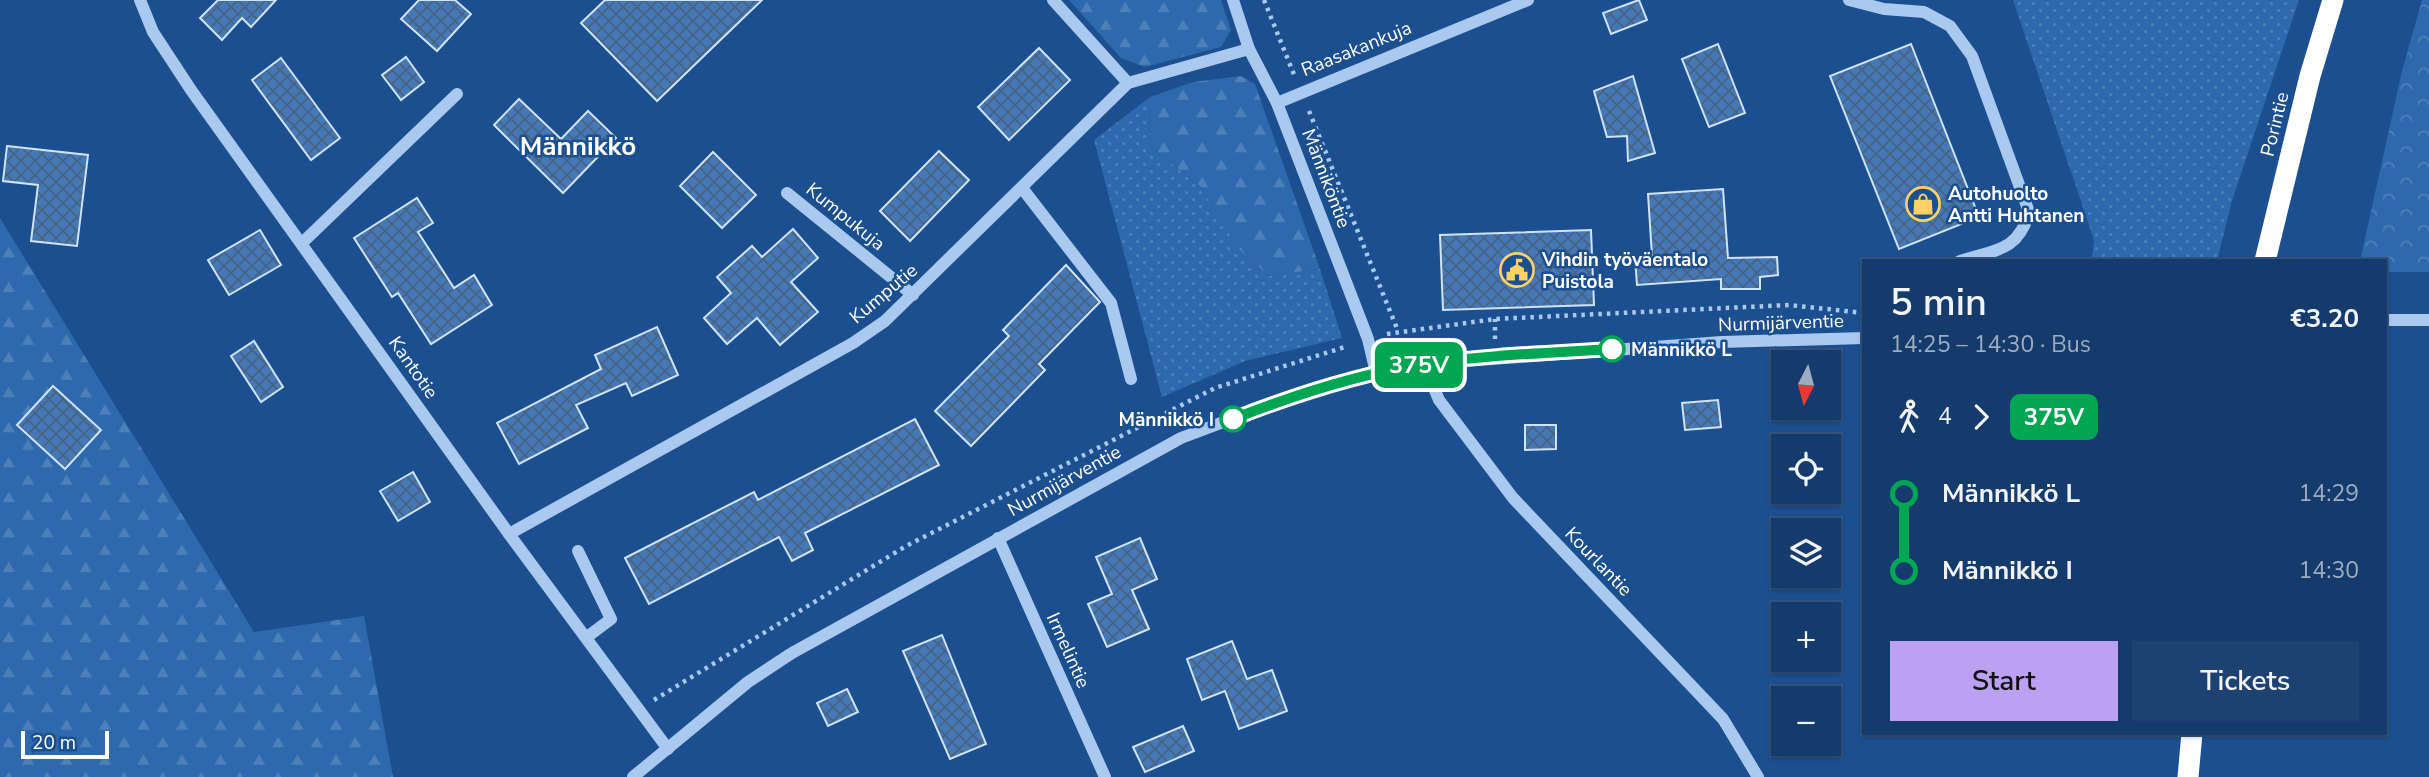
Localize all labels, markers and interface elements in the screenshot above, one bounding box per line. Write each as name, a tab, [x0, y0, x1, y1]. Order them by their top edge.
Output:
street label: Raasakankuja	[1297, 15, 1415, 83]
street label: Porintie	[2254, 89, 2295, 159]
street label: Männiköntie	[1295, 125, 1357, 232]
district label: Männikkö	[520, 129, 636, 164]
street label: Kumpukuja	[800, 177, 890, 257]
place label: Autohuolto Antti Huhtanen	[1948, 181, 2084, 229]
shop icon: Autohuolto Antti Huhtanen	[1904, 185, 1942, 223]
place label: Vihdin työväentalo Puistola	[1541, 247, 1708, 295]
public building icon: Vihdin työväentalo Puistola	[1498, 251, 1536, 289]
street label: Kumputie	[844, 258, 923, 330]
text: 5 min	[1890, 277, 1987, 328]
text: €3.20	[2290, 301, 2359, 336]
street label: Nurmijärventie	[1718, 308, 1844, 338]
text: 14:25 – 14:30 · Bus	[1890, 329, 2091, 360]
street label: Kantotie	[382, 331, 444, 404]
marker: Männikkö L	[1599, 336, 1625, 362]
place label: Männikkö L	[1631, 337, 1732, 363]
line badge: 375V	[1370, 342, 1468, 388]
text: 375V	[1389, 349, 1449, 381]
north arrow	[1771, 350, 1841, 420]
map controls	[1771, 350, 1841, 756]
icon: walk	[1890, 398, 1928, 436]
icon: forward	[1962, 398, 2000, 436]
text: 4	[1938, 401, 1952, 432]
text: 375V	[2024, 401, 2084, 433]
marker: Männikkö I	[1220, 406, 1246, 432]
place label: Männikkö I	[1118, 407, 1214, 433]
button: locate	[1771, 434, 1841, 504]
street label: Nurmijärventie	[1003, 439, 1126, 523]
text: Männikkö L	[1942, 476, 2080, 511]
text: 14:29	[2299, 478, 2359, 509]
button: layers	[1771, 518, 1841, 588]
street label: Kourlantie	[1559, 521, 1638, 602]
text: Männikkö I	[1942, 553, 2073, 588]
text: 14:30	[2299, 555, 2359, 586]
button: +	[1771, 602, 1841, 672]
street label: Irmelintie	[1040, 609, 1096, 692]
button: Start	[1890, 641, 2118, 721]
button: Tickets	[2132, 641, 2359, 721]
button: −	[1771, 686, 1841, 756]
scale bar	[21, 728, 108, 760]
text: 20 m	[32, 730, 76, 756]

